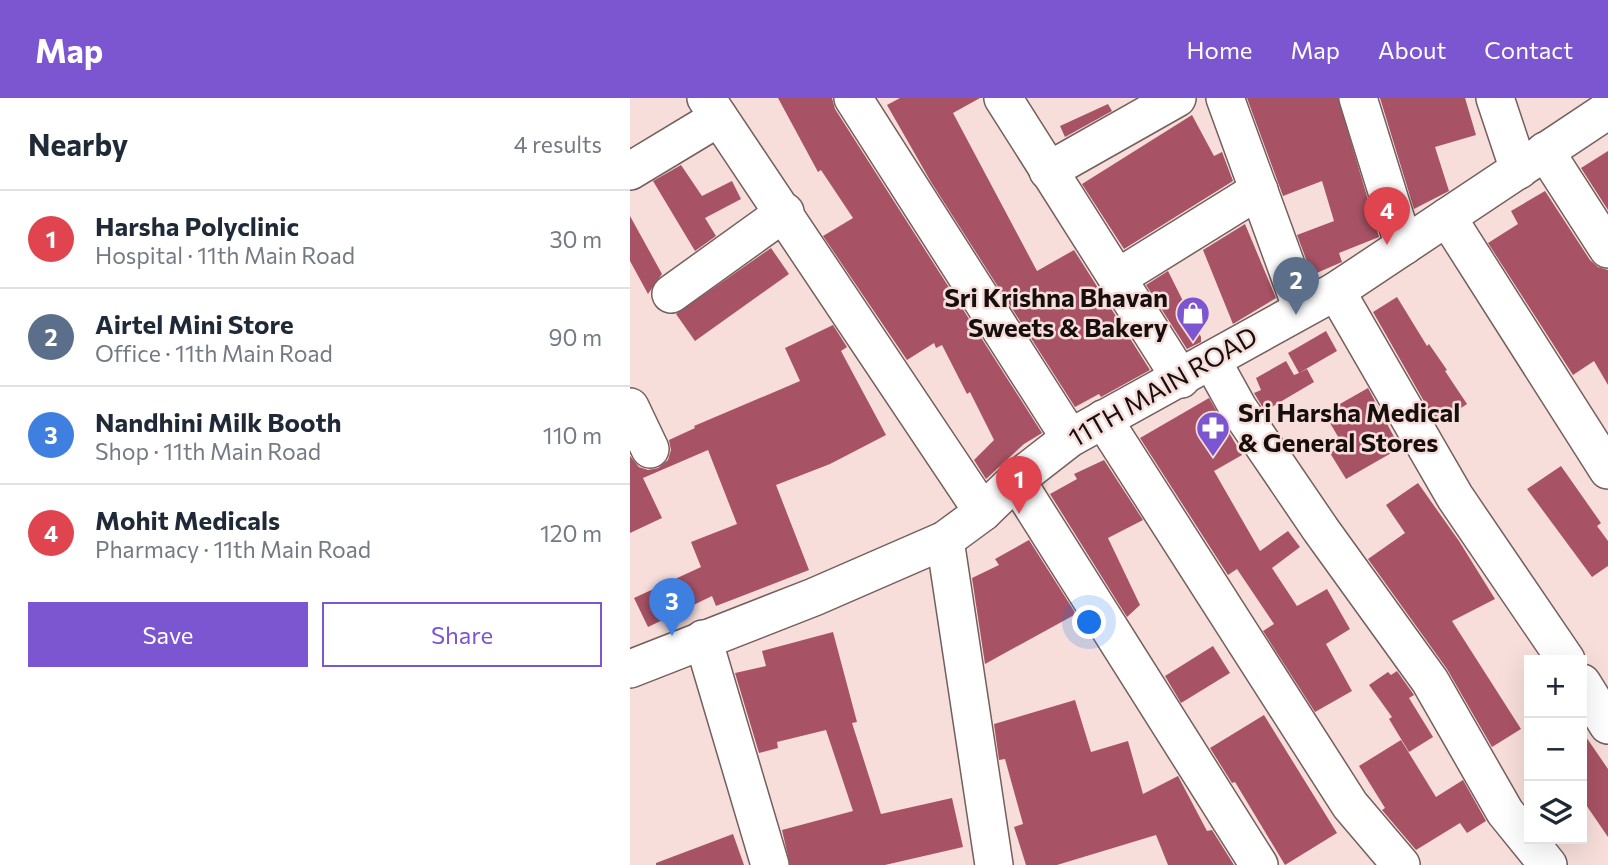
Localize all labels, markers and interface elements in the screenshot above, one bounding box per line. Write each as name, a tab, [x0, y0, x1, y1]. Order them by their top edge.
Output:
text: Map	[35, 29, 103, 70]
text: Home	[1187, 35, 1253, 64]
text: Map	[1291, 35, 1340, 64]
text: About	[1378, 35, 1446, 64]
text: Contact	[1484, 35, 1573, 64]
text: Nearby	[28, 125, 128, 162]
text: 4 results	[514, 130, 602, 158]
pin: 4	[1364, 187, 1410, 245]
text: Harsha Polyclinic	[95, 210, 299, 241]
text: 1	[46, 225, 56, 253]
text: 30 m	[549, 225, 602, 253]
text: Hospital · 11th Main Road	[95, 241, 355, 269]
pin: 2	[1273, 257, 1319, 315]
place label: Sri Krishna Bhavan Sweets & Bakery	[944, 281, 1168, 342]
shop icon: Sri Krishna Bhavan Sweets & Bakery	[1174, 294, 1212, 343]
text: Airtel Mini Store	[95, 308, 294, 339]
street label: 11TH MAIN ROAD	[1062, 319, 1262, 452]
text: 2	[44, 323, 58, 351]
text: 90 m	[549, 323, 602, 351]
text: Office · 11th Main Road	[95, 339, 333, 367]
place label: Sri Harsha Medical & General Stores	[1238, 396, 1460, 457]
text: Nandhini Milk Booth	[95, 406, 341, 437]
pharmacy icon: Sri Harsha Medical & General Stores	[1194, 409, 1232, 458]
text: 3	[44, 421, 58, 449]
text: 110 m	[543, 421, 602, 449]
text: Shop · 11th Main Road	[95, 437, 321, 465]
pin: 1	[996, 456, 1042, 514]
text: Mohit Medicals	[95, 504, 280, 535]
text: 4	[44, 519, 58, 547]
text: 120 m	[540, 519, 602, 547]
text: Pharmacy · 11th Main Road	[95, 535, 371, 563]
pin: 3	[649, 578, 695, 636]
button: Save	[28, 602, 308, 667]
button: Share	[322, 602, 602, 667]
your location	[1072, 605, 1106, 639]
map controls	[1524, 655, 1587, 844]
button: +	[1524, 655, 1587, 718]
button: −	[1524, 718, 1587, 781]
button: layers	[1524, 781, 1587, 844]

